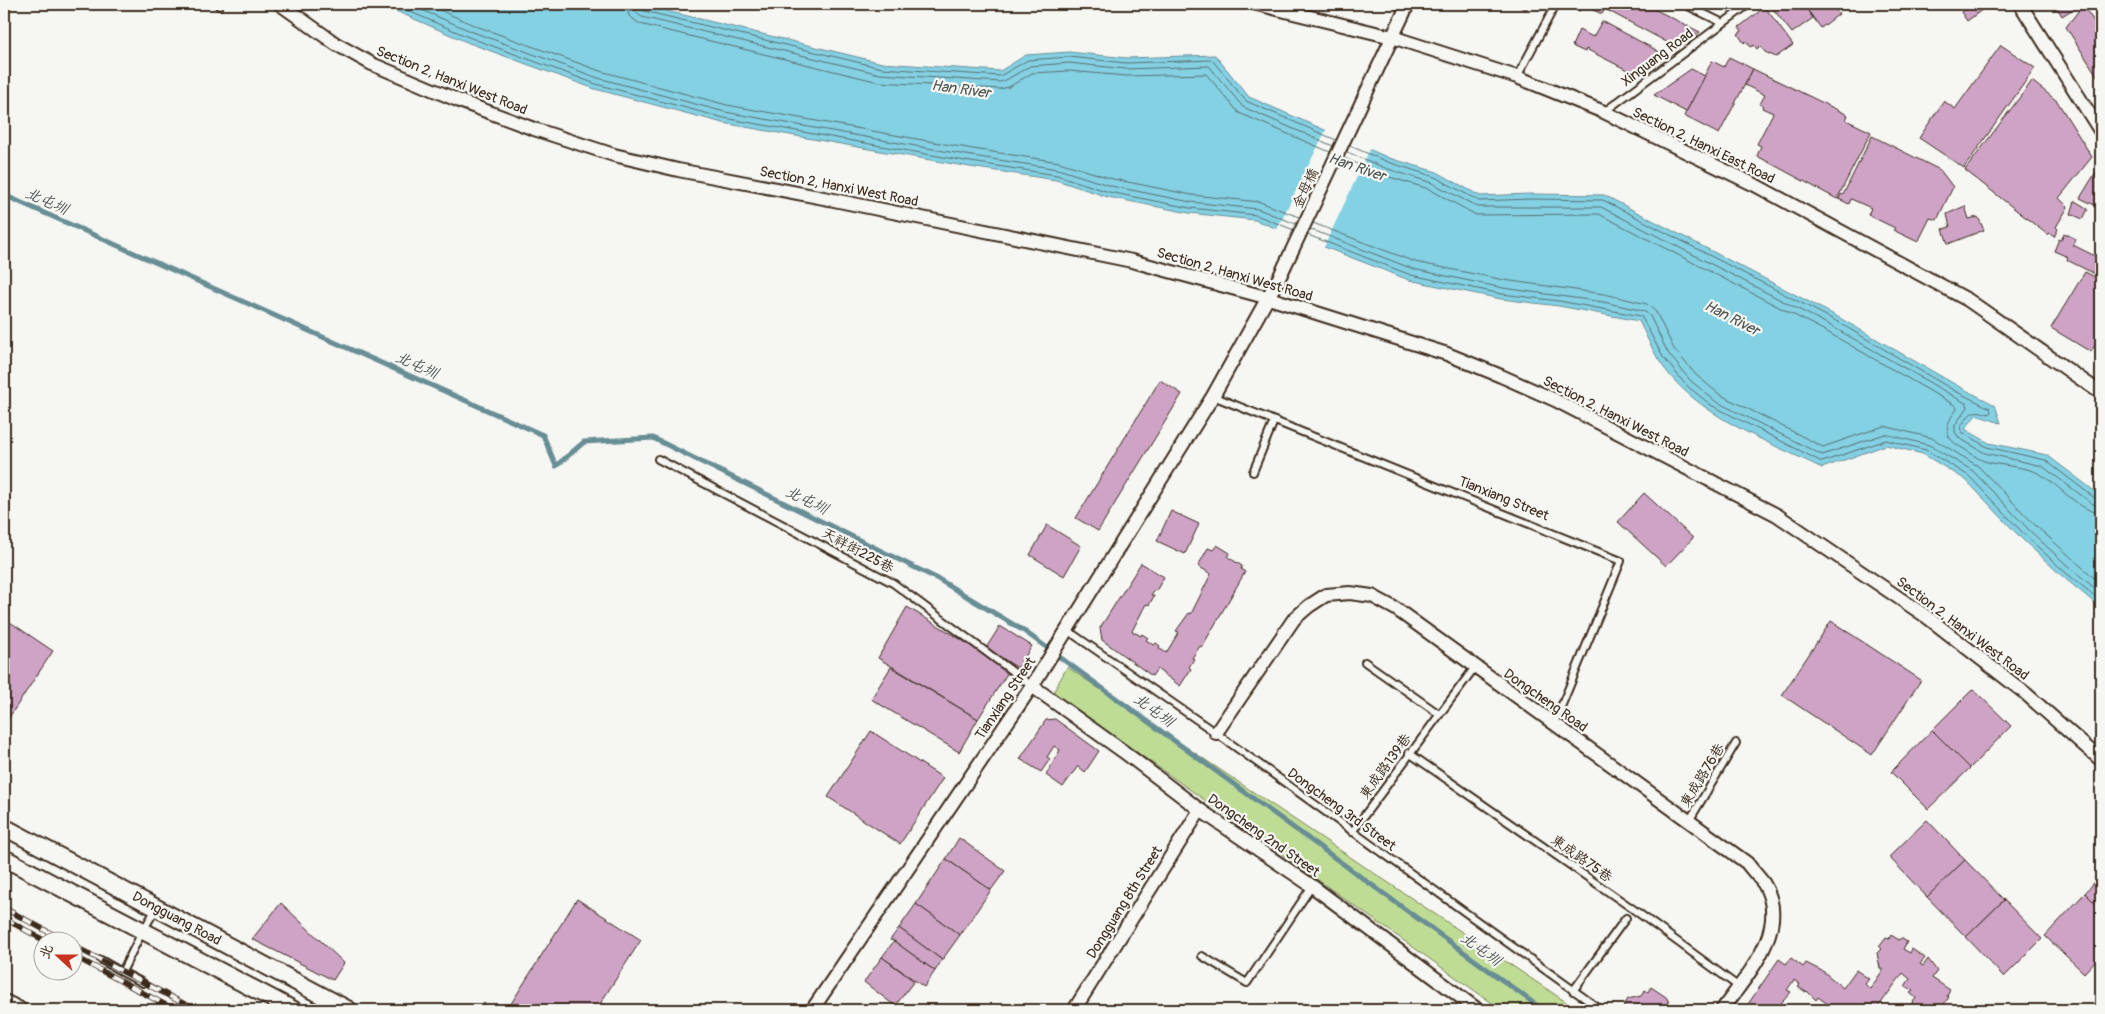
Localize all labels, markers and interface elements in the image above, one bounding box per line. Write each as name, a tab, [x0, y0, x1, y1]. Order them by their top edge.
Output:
street label: Xinguang Road	[1618, 25, 1697, 90]
street label: Section 2, Hanxi West Road	[374, 42, 530, 119]
water label: Han River	[930, 76, 993, 103]
street label: Section 2, Hanxi East Road	[1630, 104, 1778, 187]
water label: Han River	[1326, 149, 1389, 187]
street label: Section 2, Hanxi West Road	[758, 163, 920, 210]
street label: 金母橋	[1289, 166, 1322, 211]
water label: 北屯圳	[22, 184, 73, 220]
street label: Section 2, Hanxi West Road	[1155, 244, 1315, 305]
water label: Han River	[1701, 297, 1764, 341]
water label: 北屯圳	[392, 348, 443, 384]
street label: Section 2, Hanxi West Road	[1540, 372, 1692, 461]
street label: Tianxiang Street	[1456, 473, 1552, 524]
water label: 北屯圳	[782, 482, 833, 520]
street label: 天祥街225巷	[819, 524, 898, 577]
street label: Section 2, Hanxi West Road	[1893, 573, 2032, 684]
street label: Tianxiang Street	[972, 654, 1039, 743]
street label: Dongcheng Road	[1501, 665, 1591, 736]
water label: 北屯圳	[1130, 689, 1179, 732]
street label: 東成路139巷	[1356, 730, 1415, 802]
street label: 東成路76巷	[1677, 739, 1729, 810]
street label: Dongcheng 3rd Street	[1284, 764, 1400, 855]
street label: Dongcheng 2nd Street	[1204, 790, 1323, 881]
street label: 東成路75巷	[1548, 831, 1616, 886]
street label: Dongguang 8th Street	[1083, 843, 1166, 962]
street label: Dongguang Road	[129, 888, 224, 949]
water label: 北屯圳	[1457, 928, 1506, 971]
north arrow	[32, 932, 82, 982]
text: 北	[36, 942, 57, 961]

